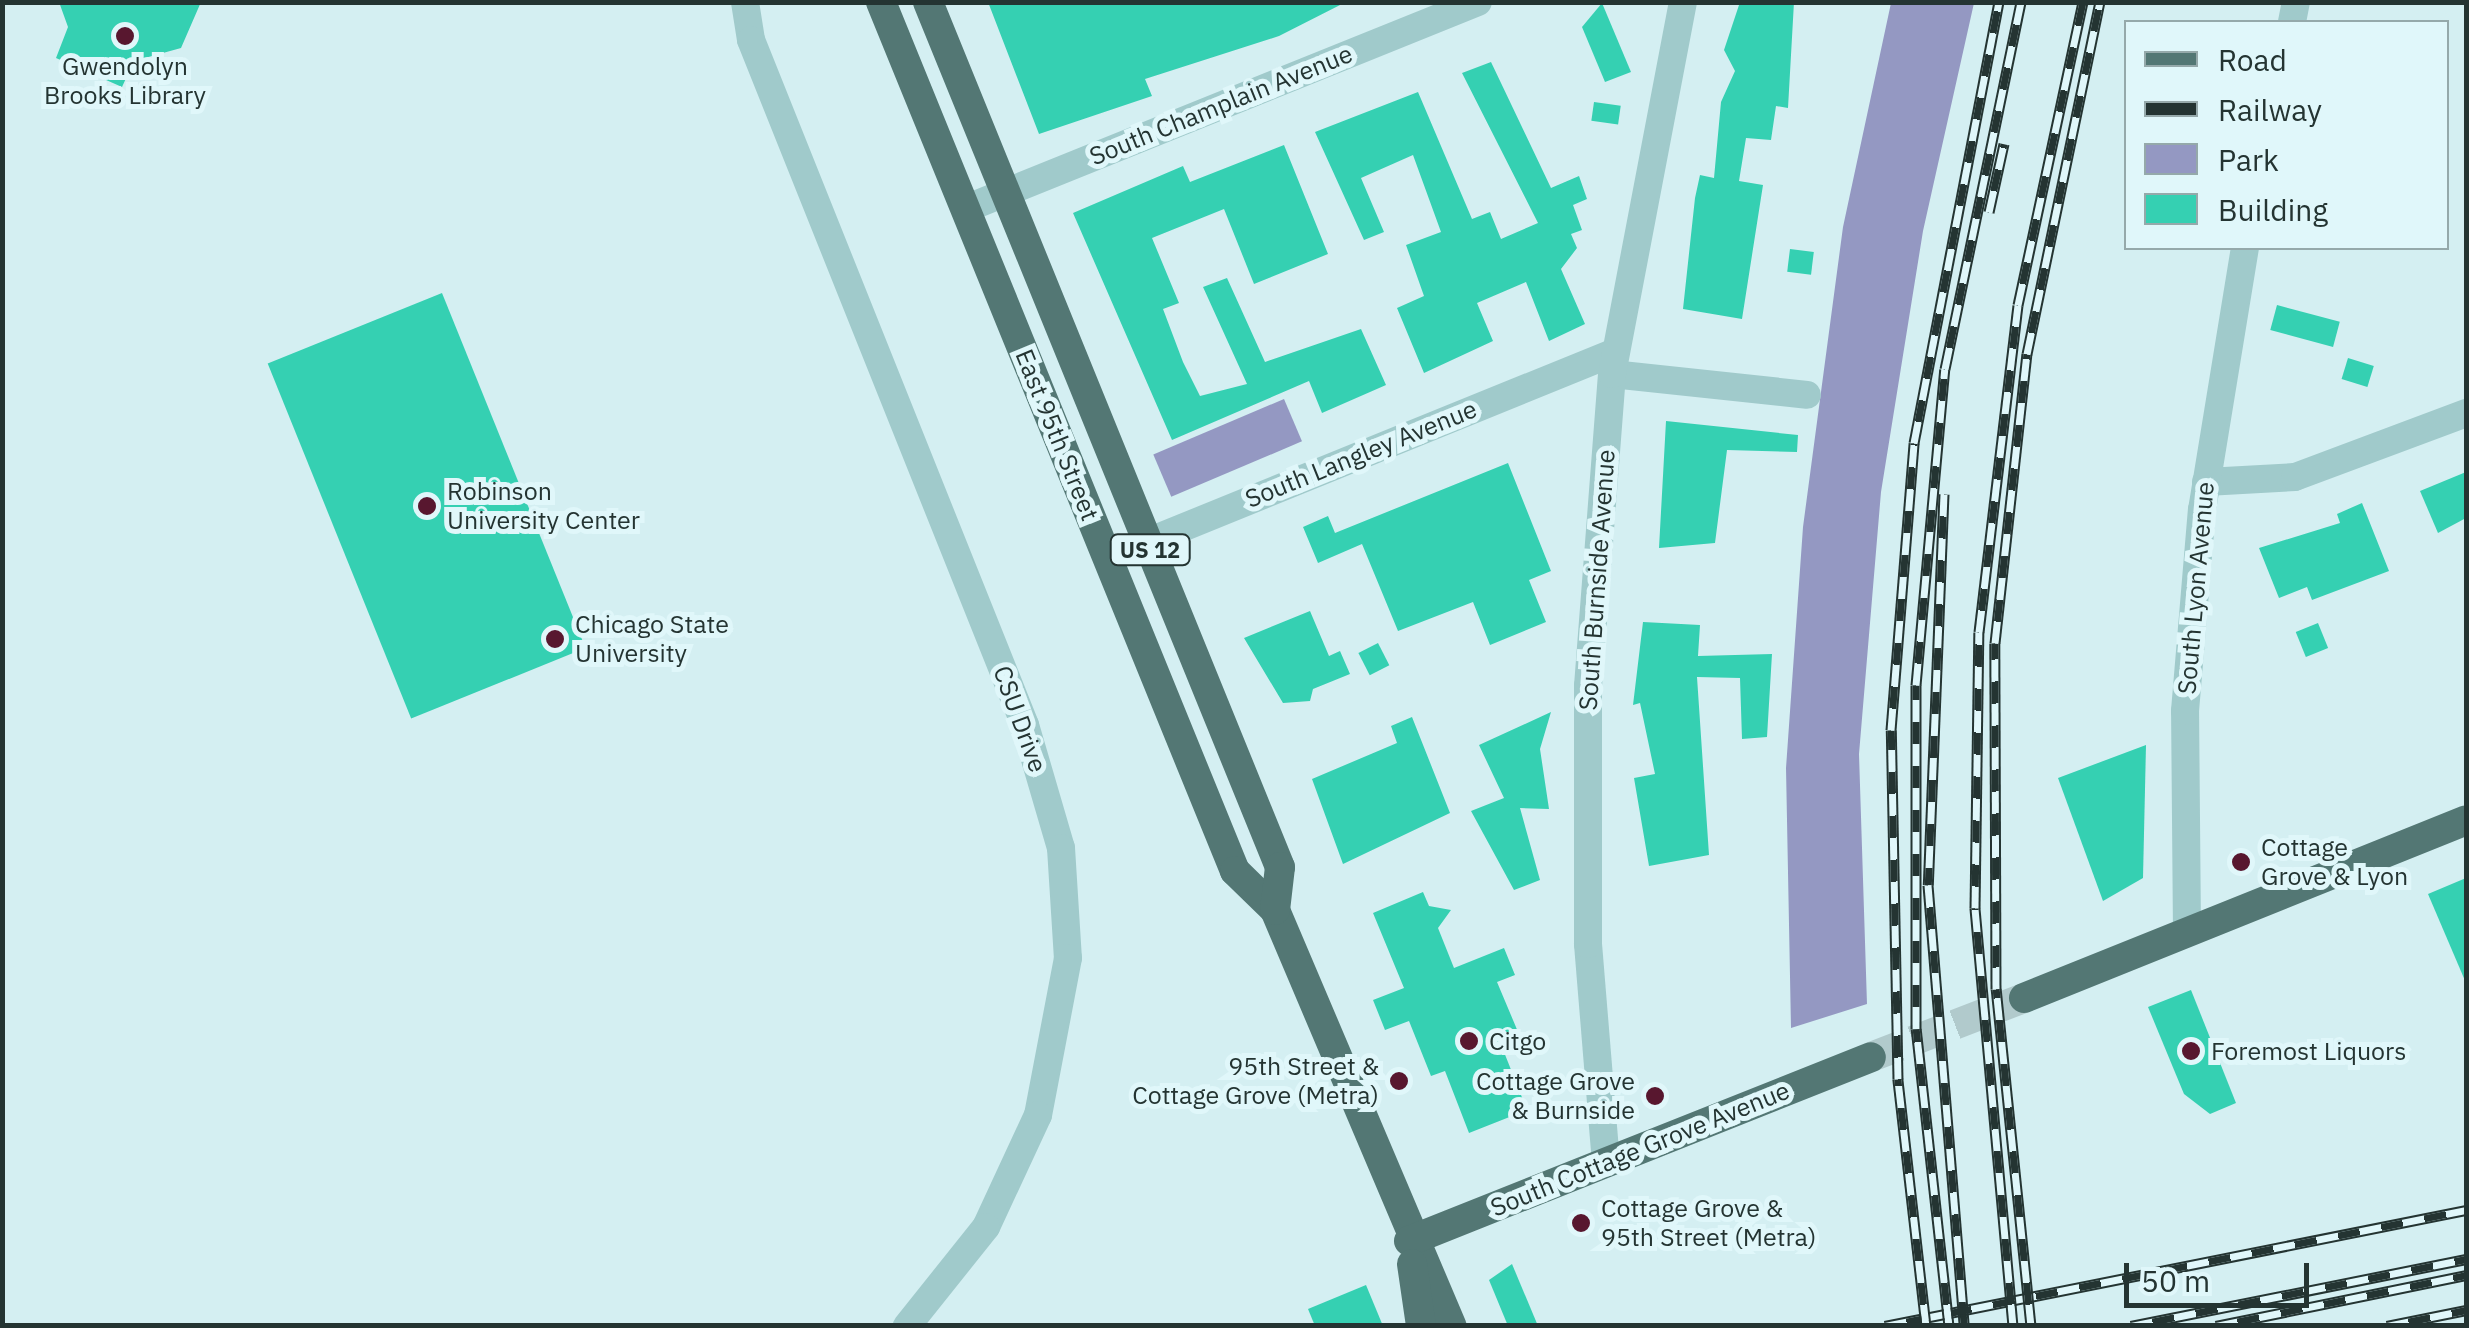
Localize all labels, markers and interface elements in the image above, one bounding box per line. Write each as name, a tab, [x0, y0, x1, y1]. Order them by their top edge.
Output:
legend	[2124, 20, 2449, 250]
marker: Gwendolyn Brooks Library	[114, 25, 136, 47]
street label: South Champlain Avenue	[1085, 38, 1357, 172]
text: Road	[2218, 40, 2287, 79]
place label: Gwendolyn Brooks Library	[44, 52, 206, 111]
text: Railway	[2218, 90, 2322, 129]
text: Park	[2218, 140, 2279, 179]
text: Building	[2218, 190, 2328, 229]
street label: East 95th Street	[1009, 345, 1105, 525]
street label: South Langley Avenue	[1241, 394, 1481, 514]
street label: South Burnside Avenue	[1573, 449, 1621, 711]
place label: Robinson University Center	[447, 477, 640, 536]
street label: South Lyon Avenue	[2172, 481, 2220, 695]
marker: Robinson University Center	[416, 495, 438, 517]
road number: US 12	[1108, 533, 1192, 567]
place label: Chicago State University	[575, 610, 729, 669]
marker: Chicago State University	[544, 628, 566, 650]
street label: CSU Drive	[987, 662, 1053, 776]
place label: Cottage Grove & Lyon	[2261, 833, 2408, 892]
marker: Cottage Grove & Lyon	[2230, 851, 2252, 873]
place label: Citgo	[1489, 1026, 1546, 1056]
marker: Citgo	[1458, 1030, 1480, 1052]
place label: Foremost Liquors	[2211, 1036, 2406, 1066]
marker: Foremost Liquors	[2180, 1040, 2202, 1062]
place label: 95th Street & Cottage Grove (Metra)	[1132, 1052, 1379, 1111]
place label: Cottage Grove & Burnside	[1476, 1067, 1635, 1126]
marker: 95th Street & Cottage Grove (Metra)	[1388, 1070, 1410, 1092]
street label: South Cottage Grove Avenue	[1486, 1075, 1794, 1223]
marker: Cottage Grove & Burnside	[1644, 1085, 1666, 1107]
place label: Cottage Grove & 95th Street (Metra)	[1601, 1194, 1816, 1253]
marker: Cottage Grove & 95th Street (Metra)	[1570, 1212, 1592, 1234]
scale bar	[2129, 1243, 2314, 1305]
text: 50 m	[2141, 1261, 2210, 1300]

